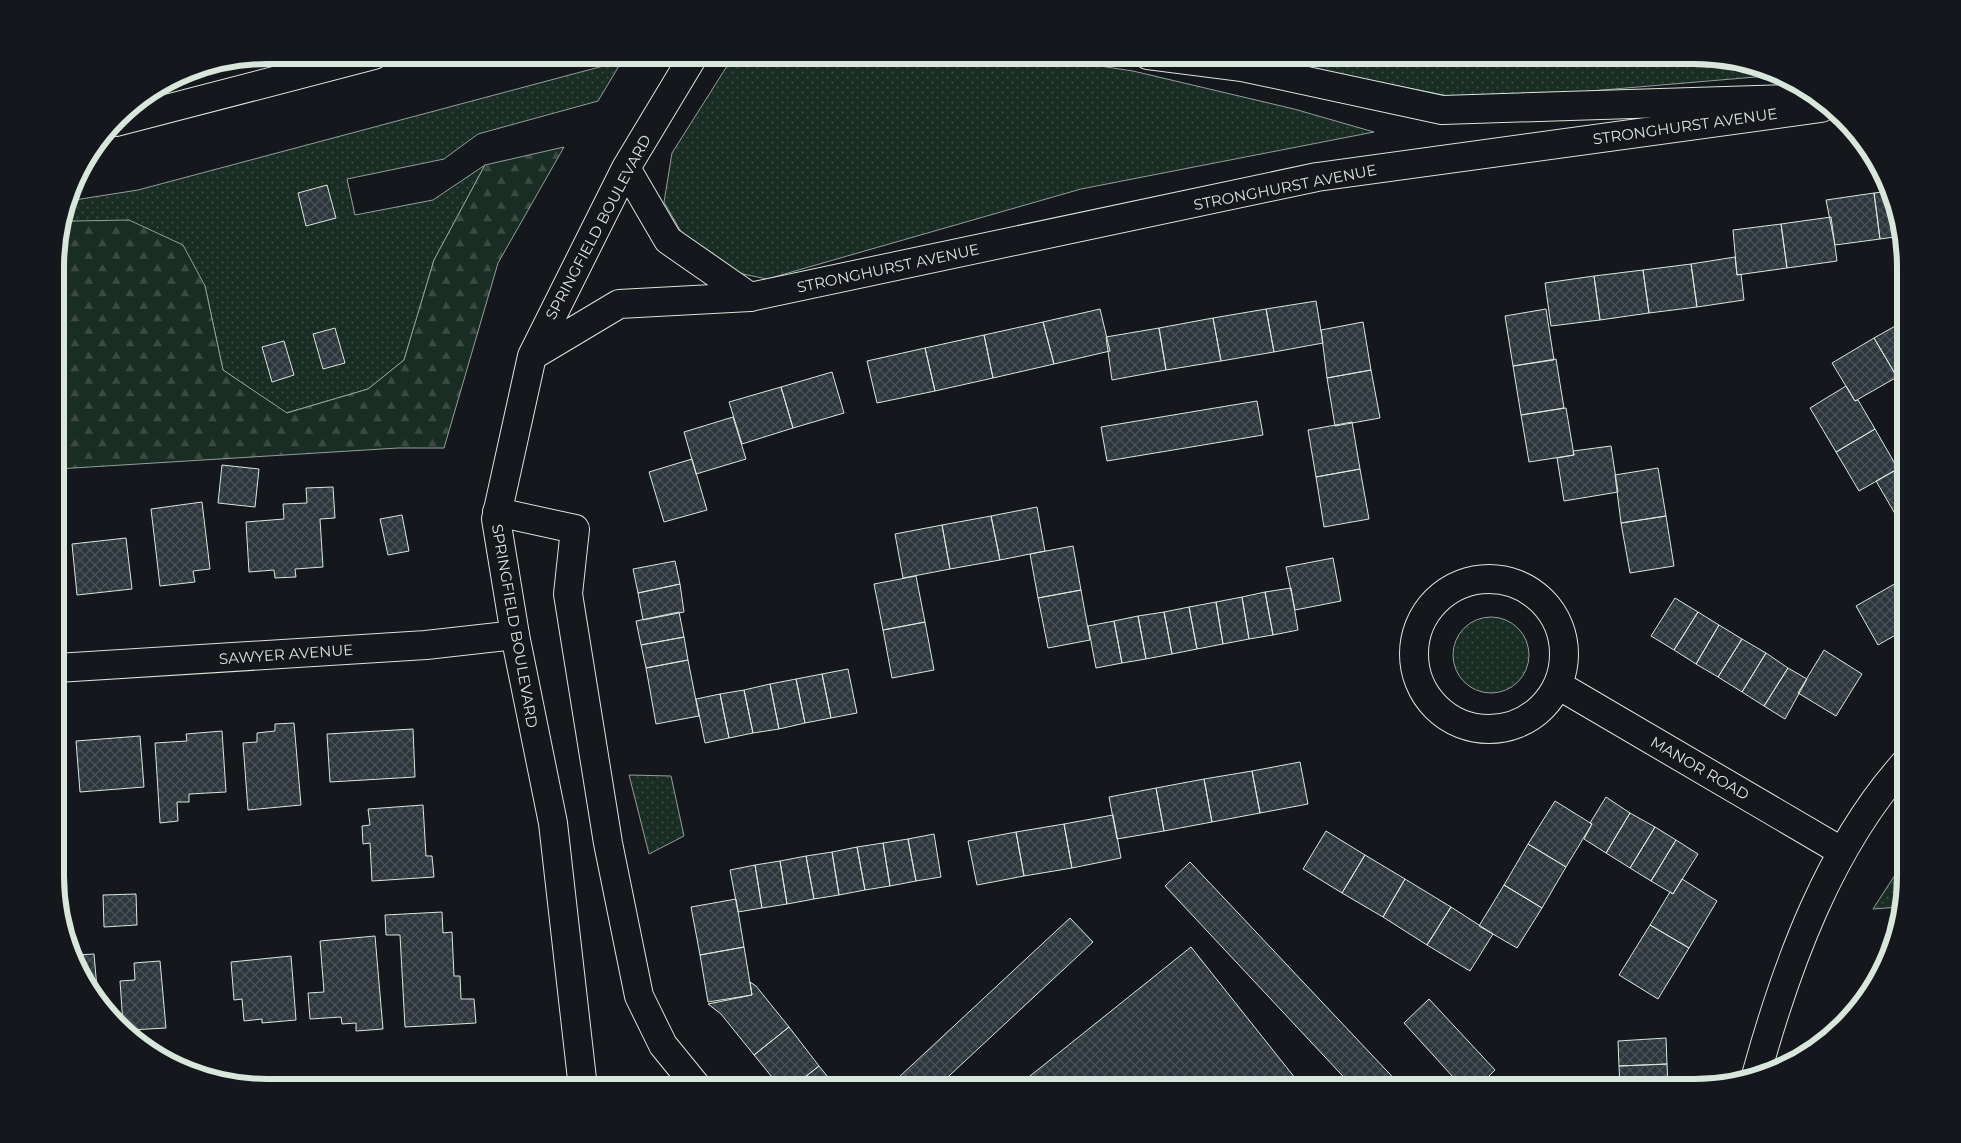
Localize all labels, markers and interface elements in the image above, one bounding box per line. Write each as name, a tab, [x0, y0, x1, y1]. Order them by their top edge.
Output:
street label: STRONGHURST AVENUE	[1592, 104, 1778, 148]
street label: SPRINGFIELD BOULEVARD	[541, 131, 655, 323]
street label: STRONGHURST AVENUE	[1192, 160, 1378, 214]
street label: STRONGHURST AVENUE	[795, 239, 981, 297]
street label: SPRINGFIELD BOULEVARD	[488, 523, 542, 729]
street label: SAWYER AVENUE	[218, 640, 354, 668]
street label: MANOR ROAD	[1647, 732, 1753, 804]

